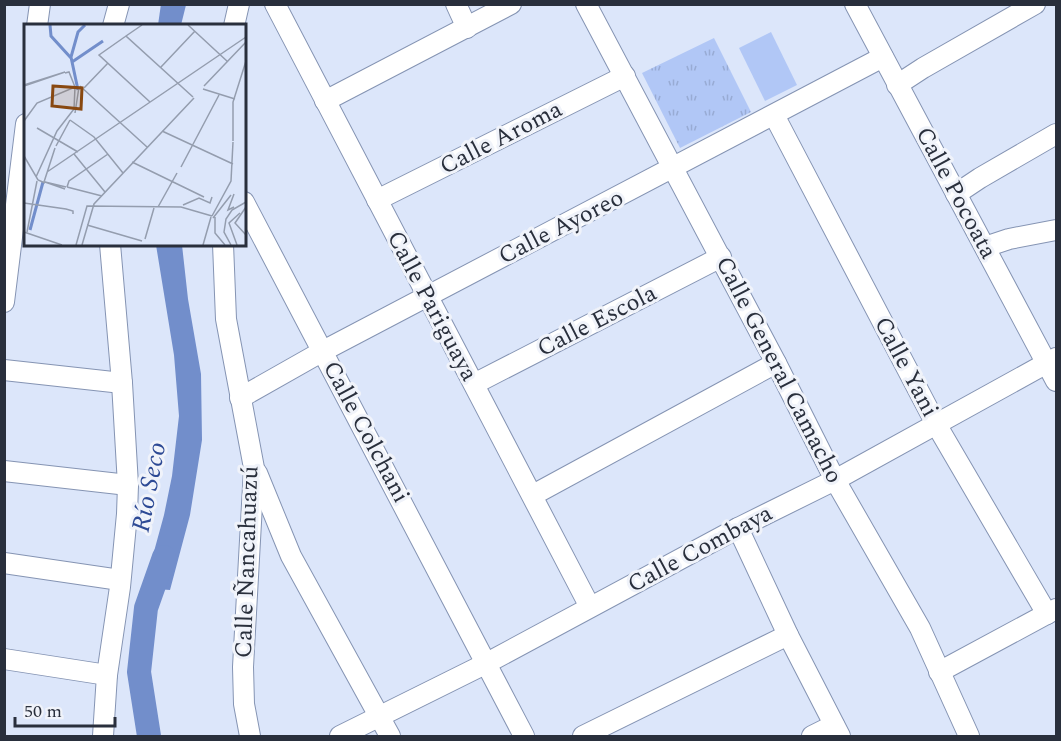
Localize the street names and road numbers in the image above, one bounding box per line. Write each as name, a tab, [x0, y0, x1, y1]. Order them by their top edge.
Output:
street label: Calle Aroma	[433, 92, 569, 184]
street label: Calle Pocoata	[906, 120, 1006, 266]
street label: Calle Ayoreo	[492, 180, 630, 274]
street label: Calle Pariguaya	[377, 224, 487, 388]
street label: Calle General Camacho	[706, 250, 852, 490]
street label: Calle Escola	[531, 275, 663, 367]
street label: Calle Yani	[864, 310, 948, 424]
street label: Calle Colchani	[313, 354, 419, 510]
street label: Calle Ñancahuazú	[226, 465, 268, 659]
street label: Calle Combaya	[621, 495, 779, 602]

